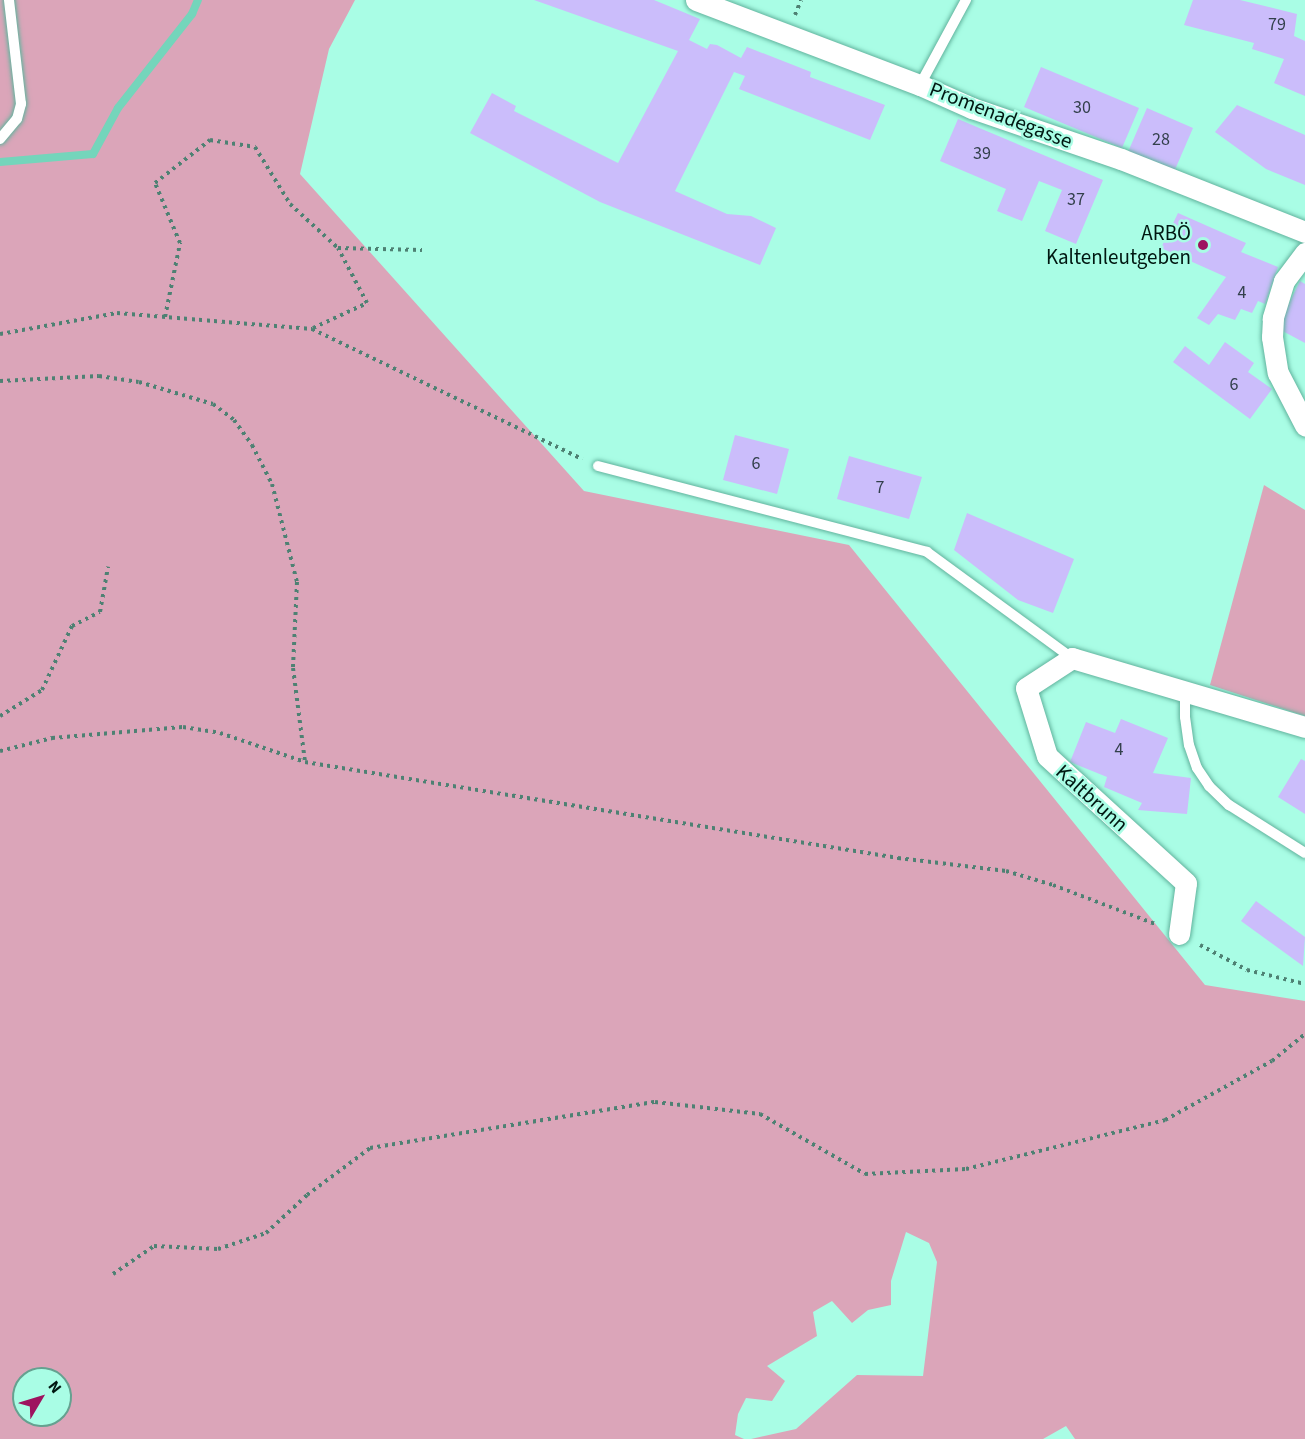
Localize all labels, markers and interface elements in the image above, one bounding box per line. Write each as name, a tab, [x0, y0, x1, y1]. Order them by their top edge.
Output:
house number: 79	[1268, 14, 1286, 36]
street label: Promenadegasse	[926, 76, 1076, 154]
house number: 30	[1073, 97, 1091, 119]
house number: 28	[1152, 129, 1170, 151]
house number: 39	[973, 143, 991, 165]
house number: 37	[1067, 189, 1085, 211]
place label: ARBÖ Kaltenleutgeben	[1046, 220, 1191, 270]
marker: ARBÖ Kaltenleutgeben	[1196, 238, 1210, 252]
house number: 4	[1238, 282, 1246, 304]
house number: 6	[1230, 374, 1238, 396]
house number: 6	[752, 453, 760, 475]
house number: 7	[876, 477, 884, 499]
house number: 4	[1115, 739, 1123, 761]
street label: Kaltbrunn	[1051, 759, 1133, 837]
north arrow	[12, 1367, 72, 1427]
text: N	[43, 1376, 67, 1398]

